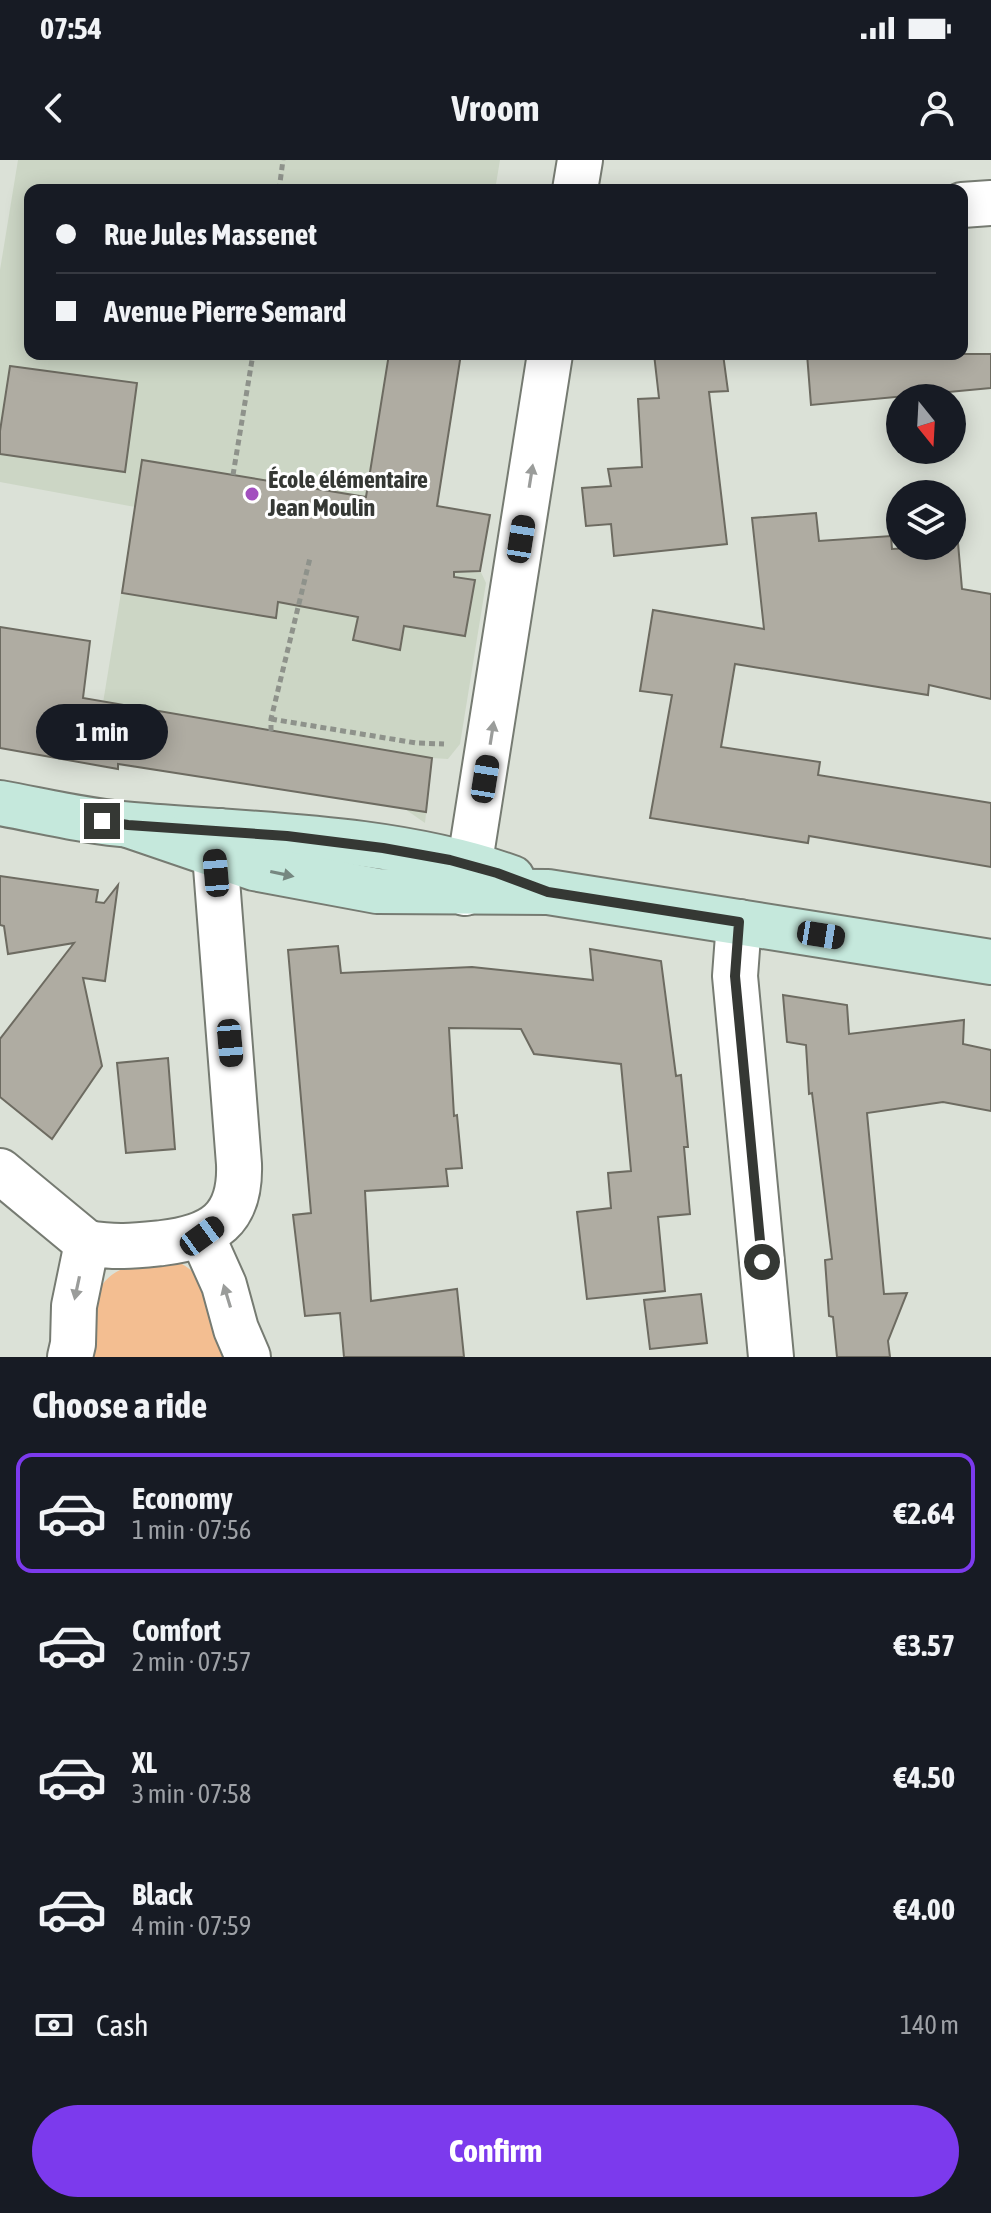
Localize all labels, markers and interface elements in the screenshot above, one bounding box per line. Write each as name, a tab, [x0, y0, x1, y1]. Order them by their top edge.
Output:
text: 07:54	[40, 11, 102, 45]
icon: back	[32, 86, 76, 130]
icon: person	[915, 86, 959, 130]
text: Vroom	[451, 87, 540, 129]
text: Rue Jules Massenet	[104, 217, 317, 251]
text: Avenue Pierre Semard	[104, 294, 346, 328]
north arrow	[886, 384, 966, 464]
map controls	[886, 384, 966, 560]
one-way arrow	[525, 463, 538, 488]
place label: École élémentaire Jean Moulin	[267, 466, 428, 521]
button: layers	[886, 480, 966, 560]
marker: École élémentaire Jean Moulin	[243, 485, 261, 503]
car	[505, 513, 537, 565]
callout: 1 min	[36, 705, 168, 761]
text: 1 min	[75, 717, 129, 747]
one-way arrow	[486, 720, 499, 745]
car	[469, 753, 501, 805]
route end	[84, 803, 120, 839]
car	[202, 848, 230, 898]
one-way arrow	[270, 868, 295, 881]
car	[795, 919, 847, 951]
car	[216, 1018, 244, 1068]
car	[176, 1212, 228, 1260]
route start	[744, 1244, 780, 1280]
one-way arrow	[71, 1276, 83, 1301]
one-way arrow	[220, 1283, 233, 1307]
text: Choose a ride	[32, 1384, 207, 1426]
icon: car	[36, 1477, 108, 1549]
text: Economy	[132, 1481, 233, 1515]
text: €2.64	[894, 1496, 955, 1530]
text: 1 min · 07:56	[132, 1515, 251, 1545]
icon: car	[36, 1609, 108, 1681]
text: Comfort	[132, 1613, 221, 1647]
text: €3.57	[894, 1628, 955, 1662]
text: 2 min · 07:57	[132, 1647, 251, 1677]
icon: car	[36, 1741, 108, 1813]
text: XL	[132, 1745, 157, 1779]
text: €4.50	[894, 1760, 955, 1794]
text: 3 min · 07:58	[132, 1779, 251, 1809]
icon: car	[36, 1873, 108, 1945]
text: Black	[132, 1877, 192, 1911]
text: €4.00	[894, 1892, 955, 1926]
text: 4 min · 07:59	[132, 1911, 251, 1941]
icon: cash	[32, 2003, 76, 2047]
text: Cash	[96, 2008, 149, 2042]
text: 140 m	[900, 2010, 959, 2040]
button: Confirm	[32, 2105, 959, 2197]

